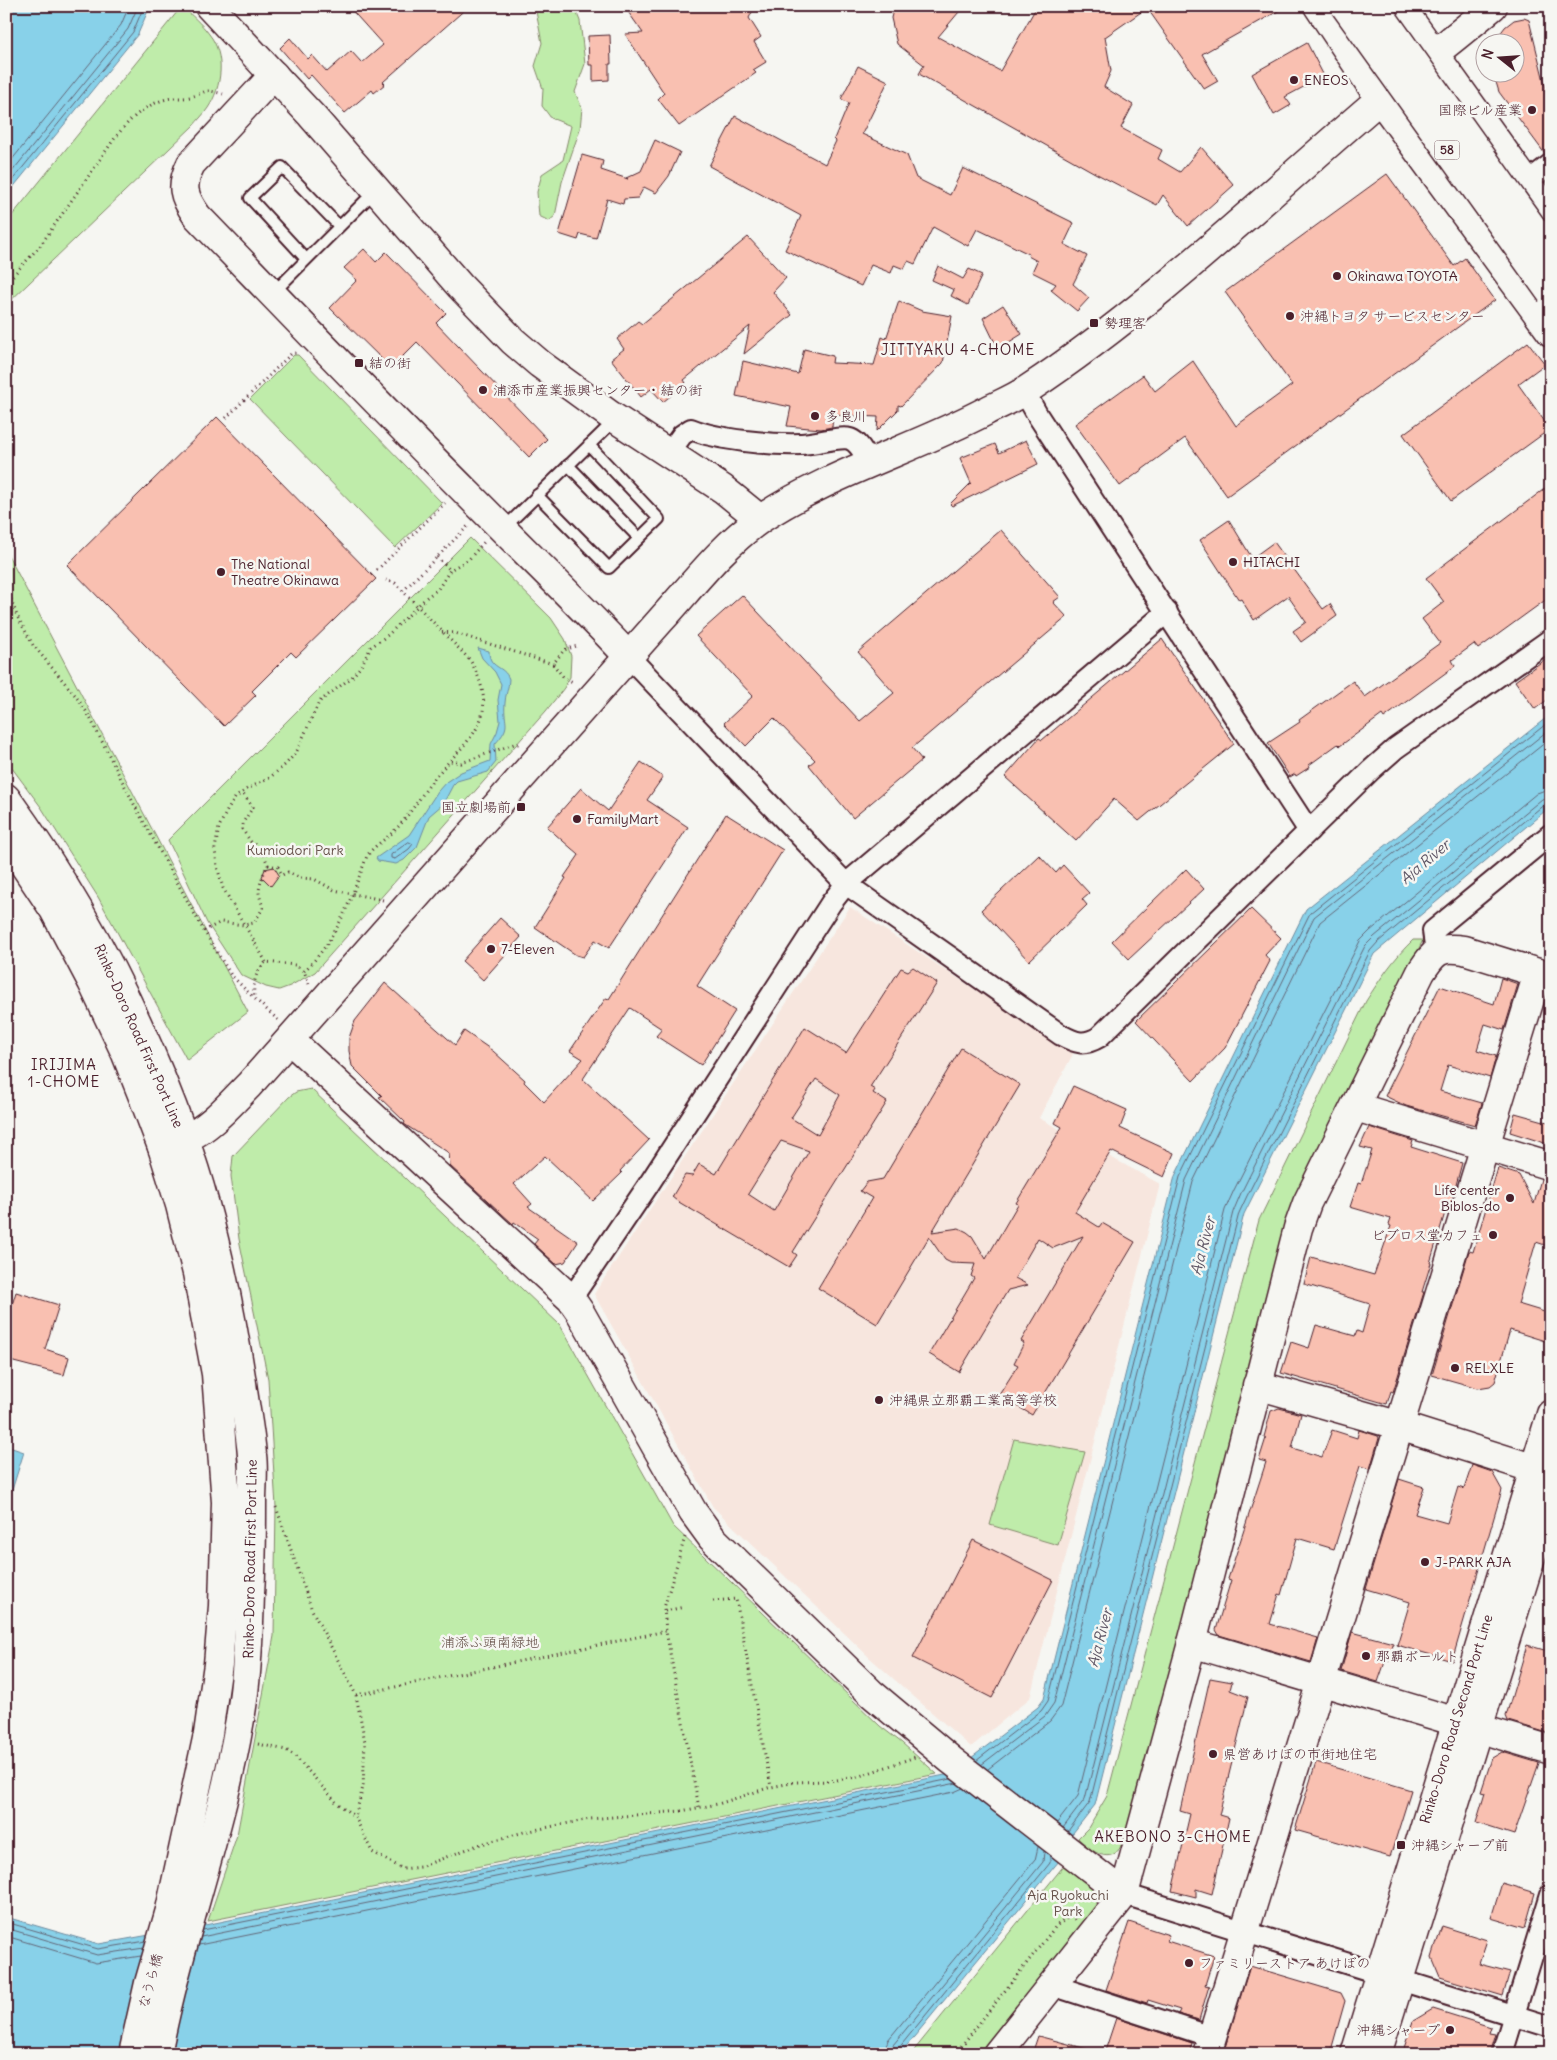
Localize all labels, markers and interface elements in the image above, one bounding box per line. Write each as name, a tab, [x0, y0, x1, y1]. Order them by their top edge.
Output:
north arrow	[1474, 32, 1524, 82]
text: N	[1478, 47, 1498, 61]
place label: ENEOS	[1304, 71, 1349, 89]
marker: ENEOS	[1288, 74, 1300, 86]
place label: 国際ビル産業	[1438, 101, 1522, 119]
marker: 国際ビル産業	[1526, 104, 1538, 116]
road number: 58	[1434, 140, 1460, 160]
place label: Okinawa TOYOTA	[1347, 267, 1458, 285]
marker: Okinawa TOYOTA	[1331, 270, 1343, 282]
place label: 沖縄トヨタ サービスセンター	[1300, 307, 1485, 325]
marker: 沖縄トヨタ サービスセンター	[1284, 310, 1296, 322]
place label: 勢理客	[1104, 314, 1146, 332]
marker: 勢理客	[1088, 317, 1100, 329]
district label: JITTYAKU 4-CHOME	[881, 340, 1035, 359]
place label: 結の街	[369, 354, 411, 372]
marker: 結の街	[353, 357, 365, 369]
place label: 浦添市産業振興センター・結の街	[493, 381, 702, 399]
marker: 浦添市産業振興センター・結の街	[477, 384, 489, 396]
place label: 多良川	[825, 407, 867, 425]
marker: 多良川	[809, 410, 821, 422]
place label: HITACHI	[1243, 553, 1300, 571]
place label: The National Theatre Okinawa	[231, 555, 339, 589]
marker: HITACHI	[1227, 556, 1239, 568]
marker: The National Theatre Okinawa	[215, 566, 227, 578]
place label: 国立劇場前	[441, 798, 511, 816]
marker: 国立劇場前	[515, 801, 527, 813]
place label: FamilyMart	[587, 810, 659, 828]
marker: FamilyMart	[571, 813, 583, 825]
water label: Aja River	[1396, 834, 1455, 888]
park label: Kumiodori Park	[246, 841, 344, 859]
place label: 7-Eleven	[501, 940, 555, 958]
street label: Rinko-Doro Road First Port Line	[90, 941, 188, 1131]
marker: 7-Eleven	[485, 943, 497, 955]
district label: IRIJIMA 1-CHOME	[28, 1055, 100, 1091]
place label: Life center Biblos-do	[1434, 1181, 1500, 1215]
marker: Life center Biblos-do	[1504, 1192, 1516, 1204]
water label: Aja River	[1186, 1213, 1220, 1277]
place label: ビブロス堂カフェ	[1371, 1226, 1483, 1244]
marker: ビブロス堂カフェ	[1487, 1229, 1499, 1241]
place label: RELXLE	[1465, 1359, 1514, 1377]
marker: RELXLE	[1449, 1362, 1461, 1374]
place label: 沖縄県立那覇工業高等学校	[889, 1391, 1057, 1409]
marker: 沖縄県立那覇工業高等学校	[873, 1394, 885, 1406]
street label: Rinko-Doro Road First Port Line	[239, 1459, 261, 1659]
place label: J-PARK AJA	[1435, 1553, 1511, 1571]
marker: J-PARK AJA	[1419, 1556, 1431, 1568]
water label: Aja River	[1083, 1605, 1117, 1669]
street label: Rinko-Doro Road Second Port Line	[1416, 1612, 1496, 1826]
park label: 浦添ふ頭南緑地	[441, 1633, 539, 1651]
place label: 那覇ボールト	[1376, 1647, 1459, 1665]
marker: 那覇ボールト	[1360, 1650, 1372, 1662]
place label: 県営あけぼの市街地住宅	[1223, 1745, 1377, 1763]
marker: 県営あけぼの市街地住宅	[1207, 1748, 1219, 1760]
district label: AKEBONO 3-CHOME	[1094, 1827, 1252, 1846]
place label: 沖縄シャープ前	[1411, 1836, 1508, 1854]
marker: 沖縄シャープ前	[1395, 1839, 1407, 1851]
park label: Aja Ryokuchi Park	[1027, 1886, 1109, 1920]
street label: なうら橋	[134, 1952, 166, 2010]
place label: ファミリーストア あけぼの	[1199, 1954, 1371, 1972]
marker: ファミリーストア あけぼの	[1183, 1957, 1195, 1969]
place label: 沖縄シャープ	[1357, 2021, 1440, 2039]
marker: 沖縄シャープ	[1444, 2024, 1456, 2036]

